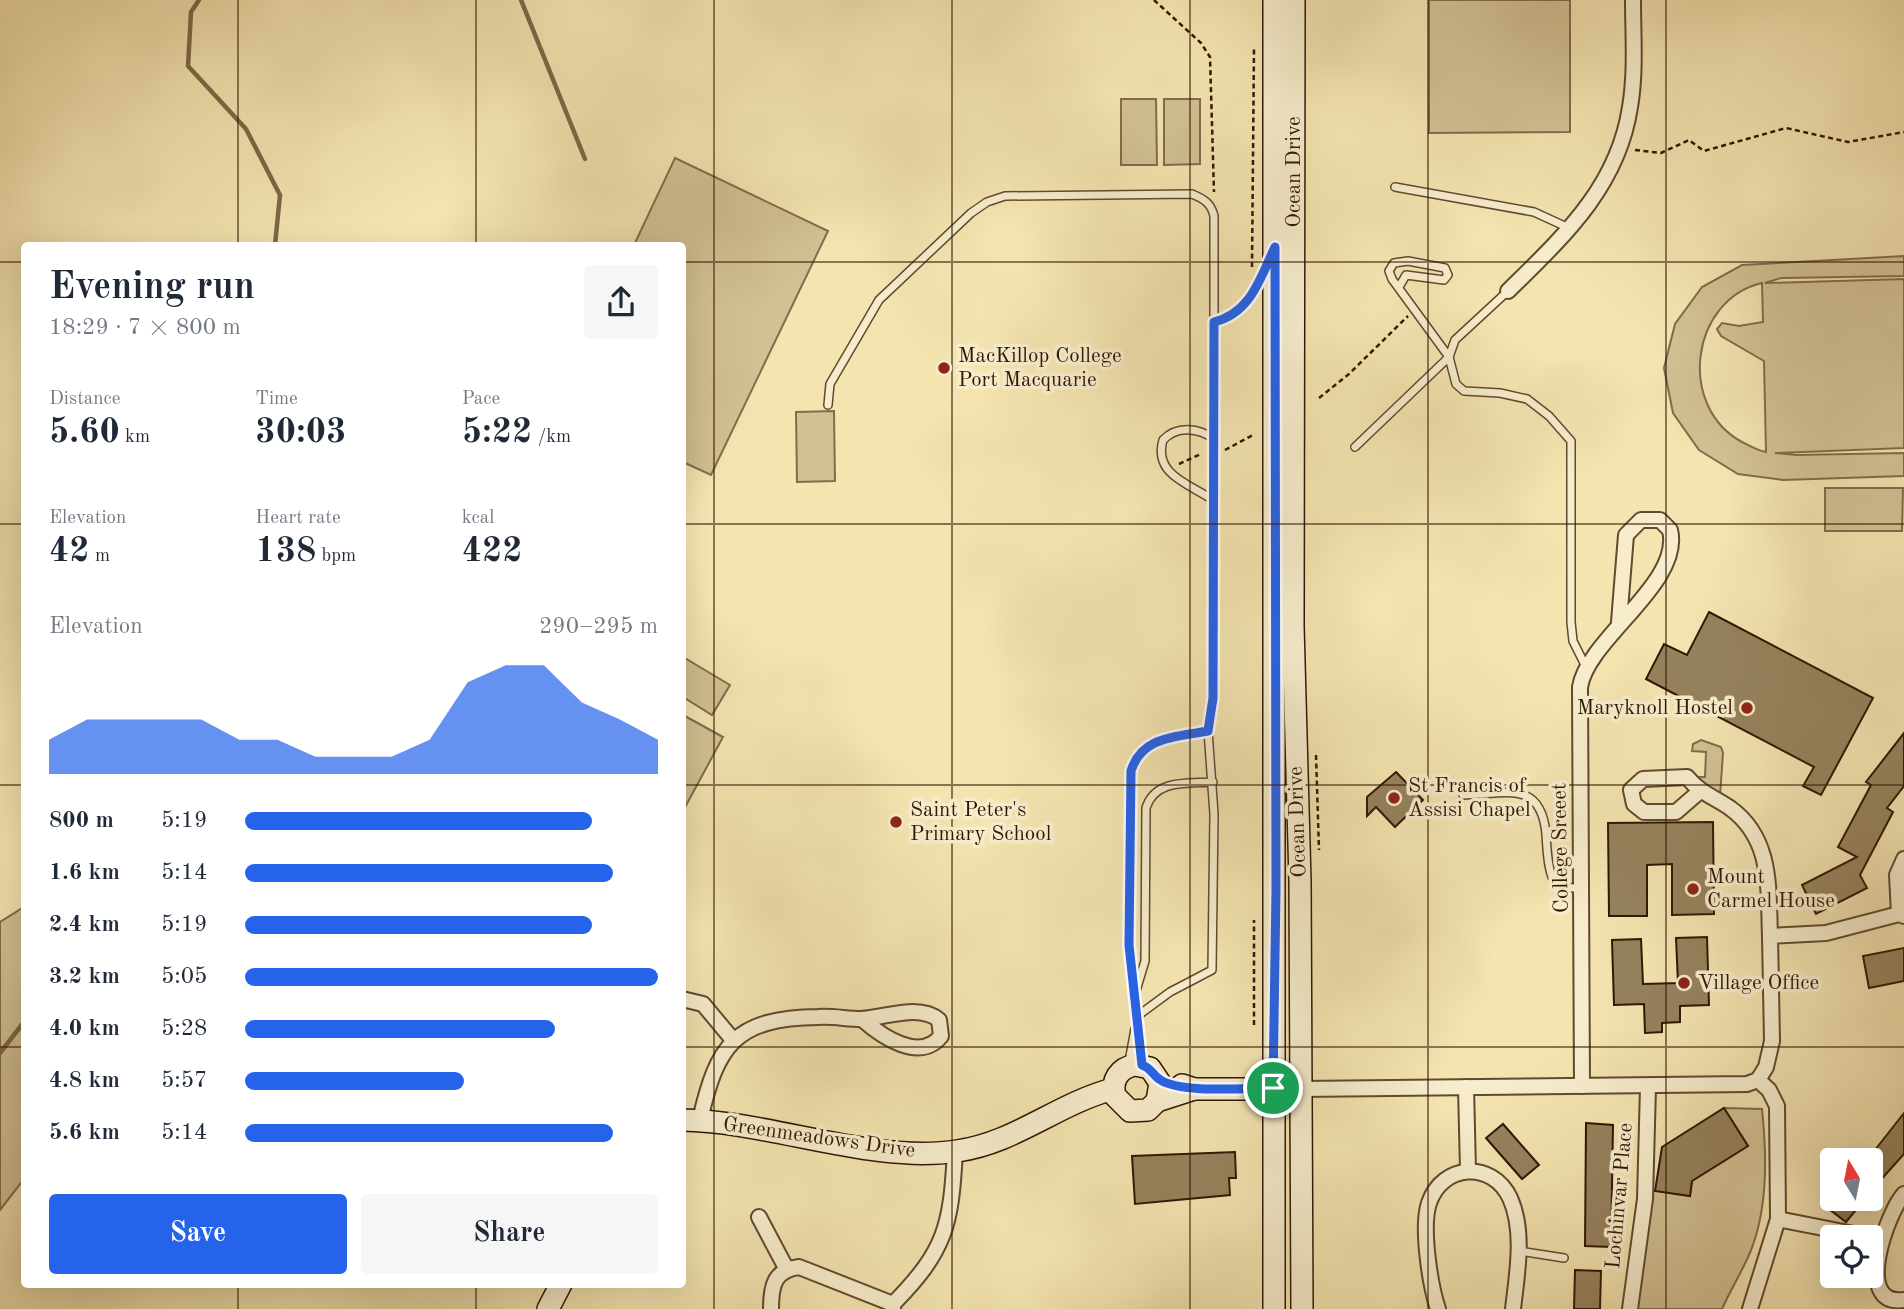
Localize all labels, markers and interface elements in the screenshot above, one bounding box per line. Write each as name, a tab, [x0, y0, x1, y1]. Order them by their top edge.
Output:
street label: Ocean Drive	[1284, 116, 1305, 228]
button: share	[584, 265, 658, 339]
text: Evening run	[49, 269, 255, 307]
text: 18:29 · 7 × 800 m	[49, 316, 241, 339]
place label: MacKillop College Port Macquarie	[958, 346, 1122, 391]
marker: MacKillop College Port Macquarie	[936, 360, 952, 376]
text: Distance	[49, 390, 121, 409]
text: Time	[255, 390, 298, 409]
text: Pace	[462, 390, 500, 409]
text: 5.60	[49, 415, 120, 450]
text: 30:03	[255, 415, 346, 450]
text: 5:22	[462, 415, 532, 450]
text: km	[120, 428, 150, 447]
text: /km	[532, 428, 571, 447]
text: Elevation	[49, 509, 126, 528]
text: Heart rate	[255, 509, 341, 528]
text: kcal	[462, 509, 494, 528]
text: 42	[49, 534, 90, 569]
text: 138	[255, 534, 316, 569]
text: 422	[462, 534, 523, 569]
text: m	[90, 547, 110, 566]
text: bpm	[316, 547, 356, 566]
text: Elevation	[49, 615, 143, 638]
text: 290–295 m	[539, 615, 658, 638]
place label: Maryknoll Hostel	[1577, 698, 1733, 719]
marker: Maryknoll Hostel	[1739, 700, 1755, 716]
street label: Ocean Drive	[1286, 766, 1310, 878]
place label: St Francis of Assisi Chapel	[1408, 776, 1531, 821]
street label: College Sreeet	[1549, 783, 1573, 913]
marker: St Francis of Assisi Chapel	[1386, 790, 1402, 806]
place label: Saint Peter's Primary School	[910, 800, 1052, 845]
text: 800 m	[49, 809, 114, 832]
text: 5:19	[161, 809, 207, 832]
marker: Saint Peter's Primary School	[888, 814, 904, 830]
text: 1.6 km	[49, 861, 120, 884]
text: 5:14	[161, 861, 207, 884]
place label: Mount Carmel House	[1707, 867, 1835, 912]
marker: Mount Carmel House	[1685, 881, 1701, 897]
text: 2.4 km	[49, 913, 120, 936]
text: 5:19	[161, 913, 207, 936]
text: 3.2 km	[49, 965, 120, 988]
text: 5:05	[161, 965, 207, 988]
place label: Village Office	[1698, 973, 1819, 994]
marker: Village Office	[1676, 975, 1692, 991]
text: 4.0 km	[49, 1017, 120, 1040]
text: 5:28	[161, 1017, 207, 1040]
pin	[1243, 1058, 1303, 1118]
text: 4.8 km	[49, 1069, 120, 1092]
text: 5:57	[161, 1069, 207, 1092]
icon: arrive	[1254, 1069, 1292, 1107]
street label: Greenmeadows Drive	[722, 1114, 916, 1162]
text: 5.6 km	[49, 1121, 120, 1144]
text: 5:14	[161, 1121, 207, 1144]
street label: Lochinvar Place	[1603, 1122, 1637, 1270]
north arrow	[1820, 1148, 1883, 1211]
map controls	[1820, 1148, 1883, 1288]
button: Save	[49, 1194, 347, 1274]
button: Share	[361, 1194, 658, 1274]
button: locate	[1820, 1225, 1883, 1288]

